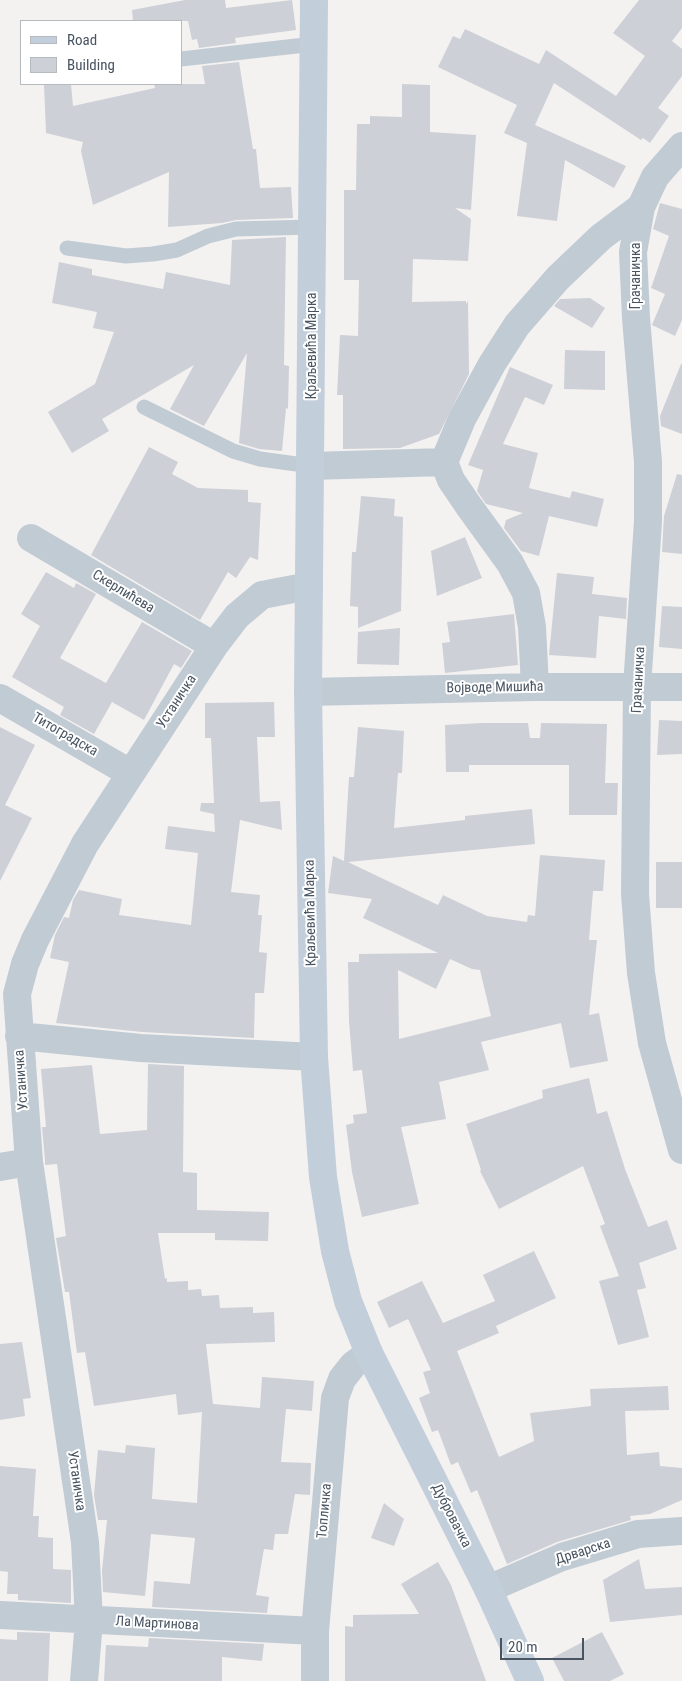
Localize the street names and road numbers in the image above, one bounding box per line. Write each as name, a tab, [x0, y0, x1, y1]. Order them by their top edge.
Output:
street label: Грачаничка	[628, 243, 644, 309]
street label: Краљевића Марка	[304, 293, 320, 399]
street label: Скерлићева	[89, 567, 157, 617]
street label: Грачаничка	[629, 646, 649, 714]
street label: Устаничка	[153, 672, 201, 732]
street label: Војводе Мишића	[446, 679, 544, 697]
street label: Титоградска	[29, 710, 101, 760]
street label: Краљевића Марка	[302, 859, 320, 967]
street label: Устаничка	[12, 1049, 32, 1111]
street label: Устаничка	[63, 1450, 89, 1512]
street label: Дубровачка	[428, 1481, 474, 1551]
street label: Топличка	[314, 1483, 336, 1539]
street label: Дрварска	[553, 1535, 613, 1569]
street label: Ла Мартинова	[115, 1613, 199, 1635]

